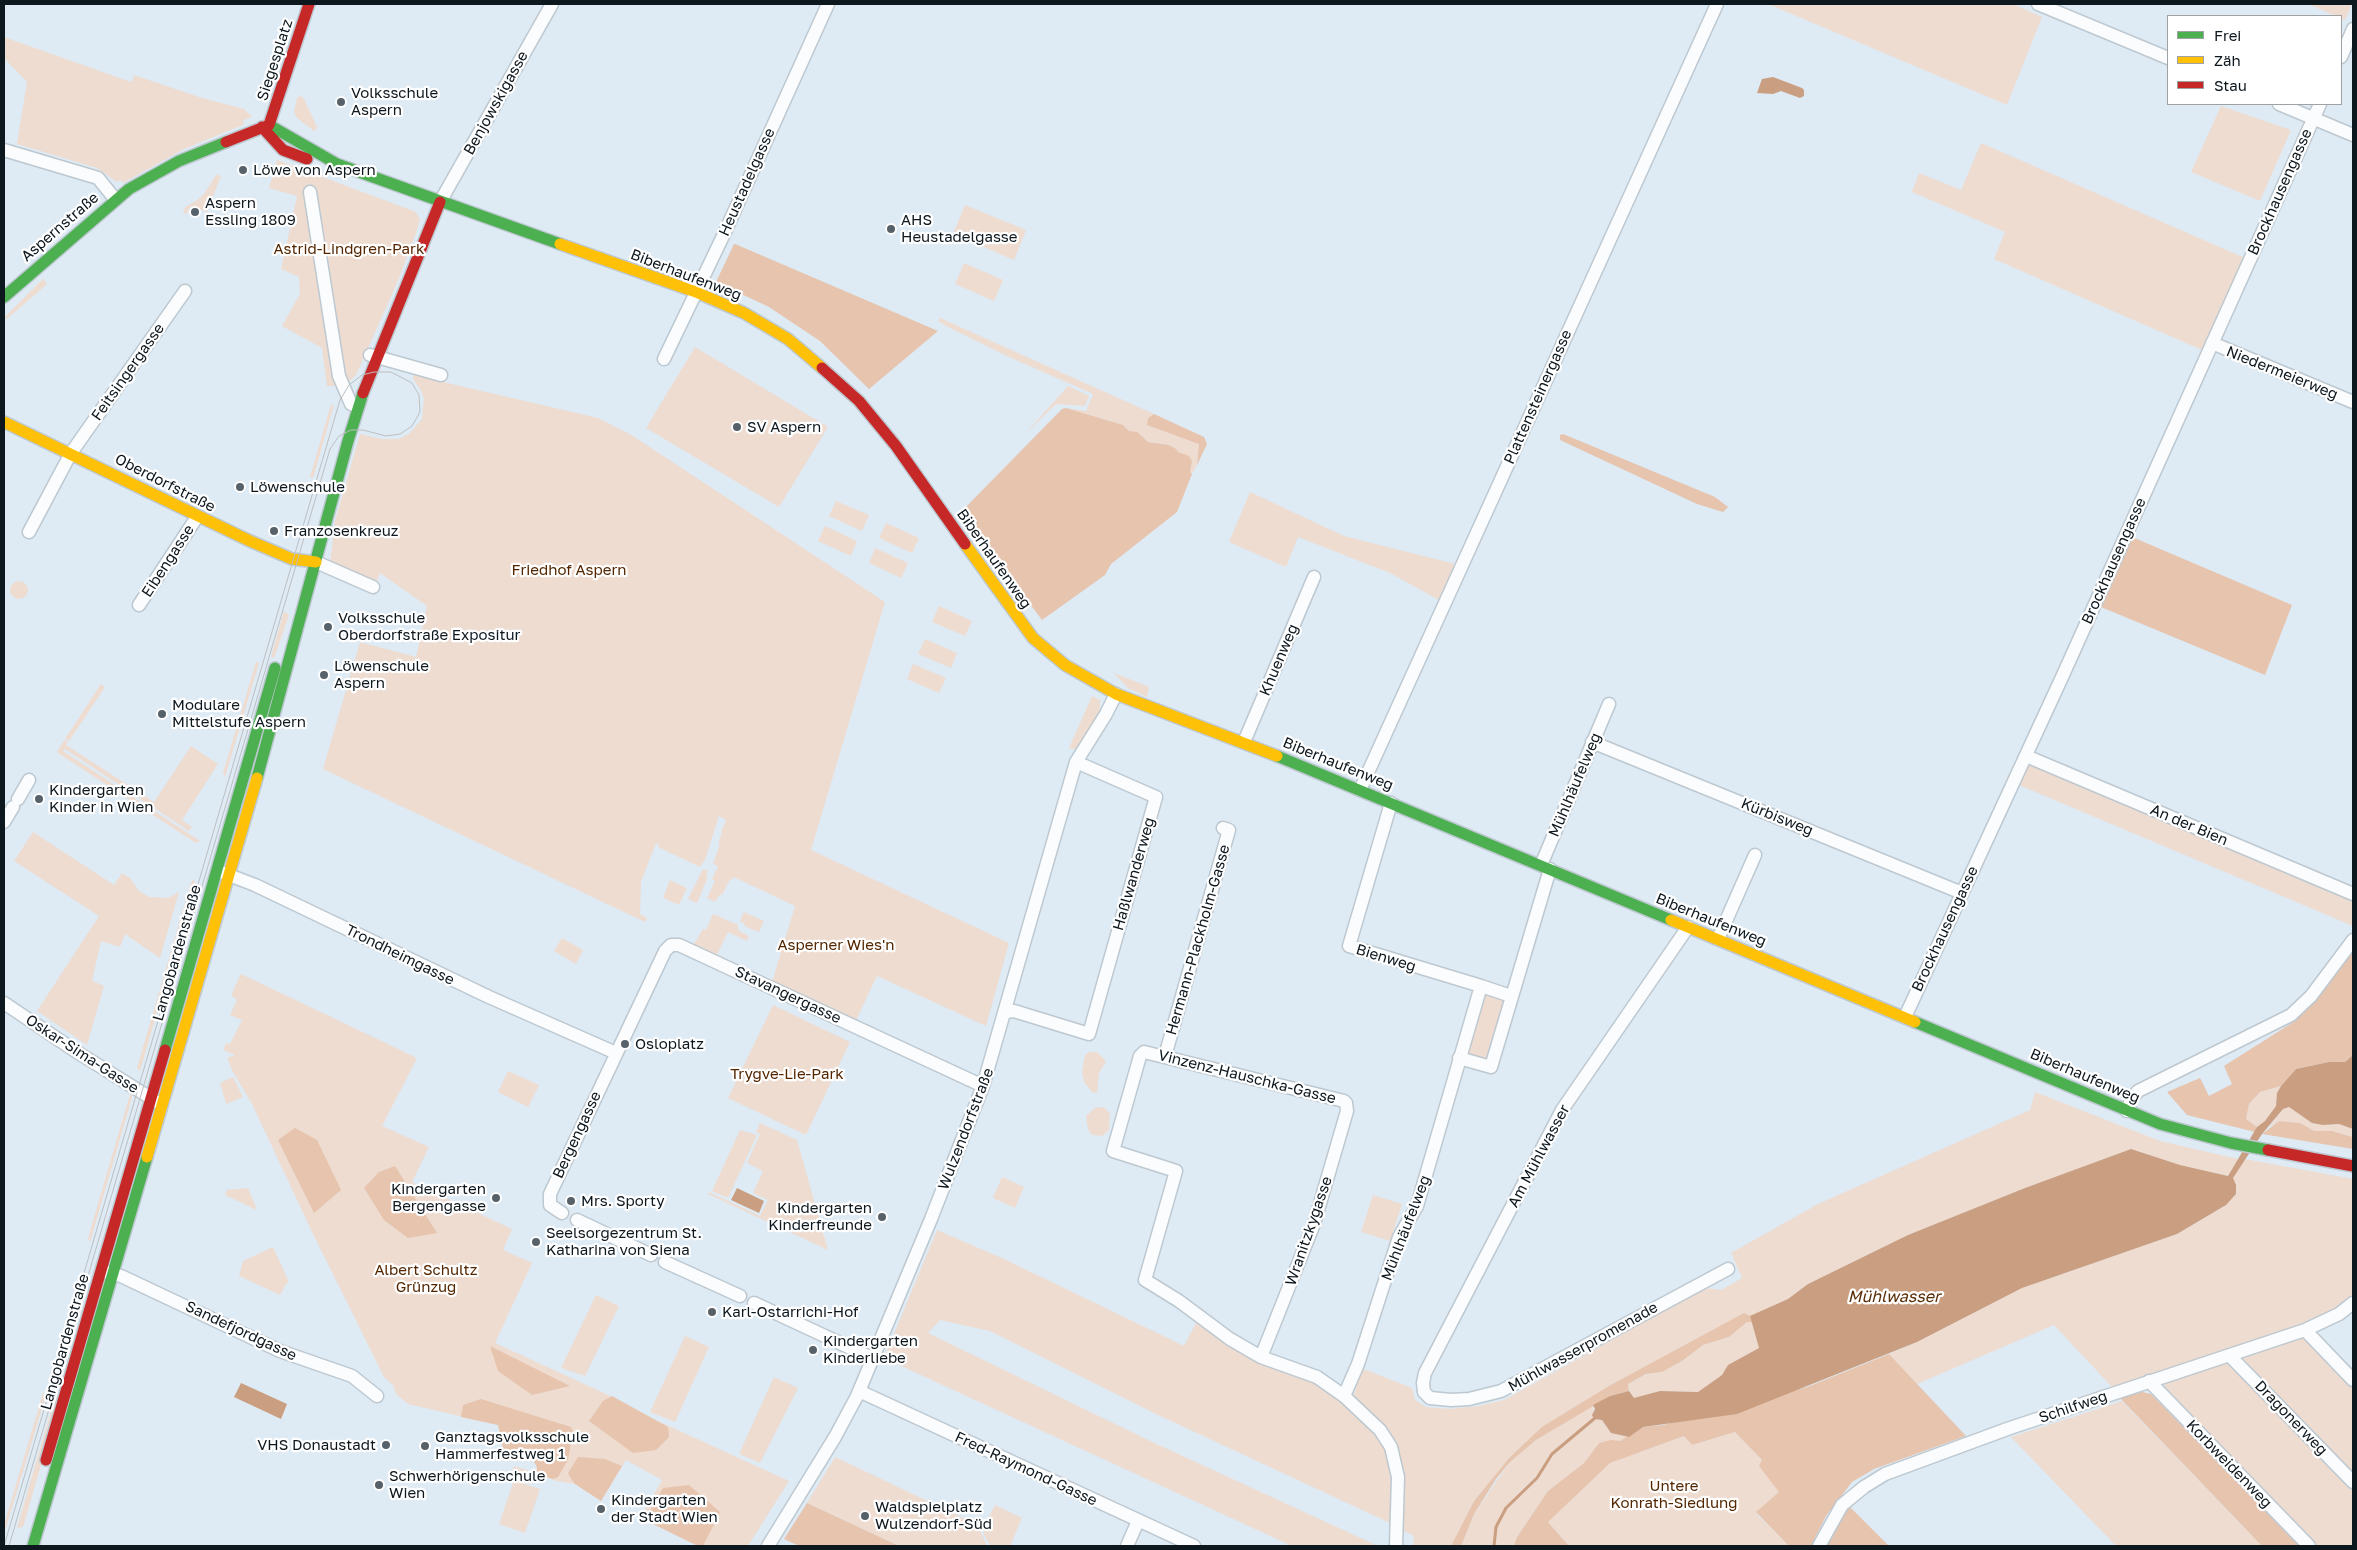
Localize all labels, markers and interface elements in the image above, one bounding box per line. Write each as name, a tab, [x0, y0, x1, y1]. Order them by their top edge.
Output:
legend	[2167, 15, 2342, 105]
street label: Siegesplatz	[253, 17, 297, 103]
text: Frei	[2214, 26, 2241, 44]
street label: Benjowskigasse	[460, 48, 532, 158]
text: Zäh	[2214, 51, 2241, 69]
text: Stau	[2214, 76, 2247, 94]
place label: Volksschule Aspern	[351, 84, 438, 119]
marker: Volksschule Aspern	[335, 96, 347, 108]
street label: Heustadelgasse	[715, 125, 779, 239]
street label: Brockhausengasse	[2244, 126, 2316, 258]
place label: Löwe von Aspern	[253, 161, 376, 179]
marker: Löwe von Aspern	[237, 164, 249, 176]
street label: Aspernstraße	[18, 189, 102, 265]
place label: Aspern Essling 1809	[205, 194, 296, 229]
marker: Aspern Essling 1809	[189, 206, 201, 218]
place label: AHS Heustadelgasse	[901, 211, 1017, 246]
marker: AHS Heustadelgasse	[885, 223, 897, 235]
park label: Astrid-Lindgren-Park	[274, 240, 424, 258]
street label: Biberhaufenweg	[628, 246, 744, 304]
street label: Feitsingergasse	[88, 320, 168, 424]
street label: Plattensteinergasse	[1500, 327, 1576, 467]
street label: Niedermeierweg	[2224, 342, 2340, 404]
place label: SV Aspern	[747, 418, 821, 436]
marker: SV Aspern	[731, 421, 743, 433]
street label: Oberdorfstraße	[112, 450, 218, 516]
place label: Löwenschule	[250, 478, 345, 496]
marker: Löwenschule	[234, 481, 246, 493]
street label: Brockhausengasse	[2078, 495, 2150, 627]
street label: Biberhaufenweg	[953, 506, 1035, 612]
street label: Eibengasse	[138, 521, 198, 601]
place label: Franzosenkreuz	[284, 522, 398, 540]
marker: Franzosenkreuz	[268, 525, 280, 537]
park label: Friedhof Aspern	[512, 561, 626, 579]
place label: Volksschule Oberdorfstraße Expositur	[338, 609, 520, 644]
marker: Volksschule Oberdorfstraße Expositur	[322, 621, 334, 633]
street label: Khuenweg	[1256, 621, 1302, 699]
place label: Löwenschule Aspern	[334, 657, 429, 692]
marker: Löwenschule Aspern	[318, 669, 330, 681]
place label: Modulare Mittelstufe Aspern	[172, 696, 306, 731]
marker: Modulare Mittelstufe Aspern	[156, 708, 168, 720]
street label: Mühlhäufelweg	[1545, 730, 1605, 840]
street label: Biberhaufenweg	[1280, 734, 1396, 794]
place label: Kindergarten Kinder in Wien	[49, 781, 153, 816]
marker: Kindergarten Kinder in Wien	[33, 793, 45, 805]
street label: Kürbisweg	[1738, 794, 1816, 840]
street label: An der Bien	[2147, 801, 2231, 849]
street label: Haßlwanderweg	[1109, 815, 1159, 933]
street label: Hermann-Plackholm-Gasse	[1162, 843, 1234, 1037]
street label: Brockhausengasse	[1908, 863, 1982, 995]
street label: Langobardenstraße	[149, 883, 205, 1023]
street label: Biberhaufenweg	[1653, 890, 1769, 950]
street label: Trondheimgasse	[343, 921, 457, 989]
park label: Asperner Wies'n	[778, 936, 894, 954]
street label: Bienweg	[1354, 940, 1418, 976]
street label: Stavangergasse	[732, 963, 844, 1027]
street label: Oskar-Sima-Gasse	[22, 1011, 142, 1097]
place label: Osloplatz	[635, 1035, 704, 1053]
marker: Osloplatz	[619, 1038, 631, 1050]
street label: Biberhaufenweg	[2027, 1045, 2143, 1107]
street label: Vinzenz-Hauschka-Gasse	[1156, 1046, 1338, 1108]
park label: Trygve-Lie-Park	[730, 1065, 844, 1083]
street label: Wulzendorfstraße	[934, 1066, 998, 1192]
street label: Bergengasse	[549, 1089, 605, 1181]
street label: Am Mühlwasser	[1504, 1102, 1574, 1210]
street label: Mühlhäufelweg	[1378, 1173, 1434, 1283]
street label: Wranitzkygasse	[1282, 1174, 1336, 1288]
place label: Kindergarten Bergengasse	[391, 1180, 486, 1215]
marker: Kindergarten Bergengasse	[490, 1192, 502, 1204]
place label: Mrs. Sporty	[581, 1192, 665, 1210]
marker: Mrs. Sporty	[565, 1195, 577, 1207]
place label: Kindergarten Kinderfreunde	[768, 1199, 872, 1234]
marker: Kindergarten Kinderfreunde	[876, 1211, 888, 1223]
place label: Seelsorgezentrum St. Katharina von Siena	[546, 1224, 702, 1259]
marker: Seelsorgezentrum St. Katharina von Siena	[530, 1236, 542, 1248]
park label: Albert Schultz Grünzug	[375, 1261, 477, 1296]
street label: Langobardenstraße	[37, 1272, 93, 1412]
water label: Mühlwasser	[1848, 1287, 1940, 1307]
street label: Sandefjordgasse	[182, 1297, 300, 1365]
street label: Mühlwasserpromenade	[1505, 1298, 1661, 1396]
place label: Karl-Ostarrichi-Hof	[722, 1303, 859, 1321]
marker: Karl-Ostarrichi-Hof	[706, 1306, 718, 1318]
place label: Kindergarten Kinderliebe	[823, 1332, 918, 1367]
marker: Kindergarten Kinderliebe	[807, 1344, 819, 1356]
street label: Dragonerweg	[2251, 1377, 2331, 1459]
street label: Schilfweg	[2036, 1387, 2110, 1427]
street label: Korbweidenweg	[2182, 1416, 2276, 1512]
place label: Ganztagsvolksschule Hammerfestweg 1	[435, 1428, 589, 1463]
street label: Fred-Raymond-Gasse	[952, 1428, 1100, 1510]
place label: VHS Donaustadt	[257, 1436, 376, 1454]
marker: VHS Donaustadt	[380, 1439, 392, 1451]
marker: Ganztagsvolksschule Hammerfestweg 1	[419, 1440, 431, 1452]
place label: Schwerhörigenschule Wien	[389, 1467, 545, 1502]
park label: Untere Konrath-Siedlung	[1610, 1477, 1738, 1512]
marker: Schwerhörigenschule Wien	[373, 1479, 385, 1491]
place label: Kindergarten der Stadt Wien	[611, 1491, 718, 1526]
place label: Waldspielplatz Wulzendorf-Süd	[875, 1498, 992, 1533]
marker: Kindergarten der Stadt Wien	[595, 1503, 607, 1515]
marker: Waldspielplatz Wulzendorf-Süd	[859, 1510, 871, 1522]

